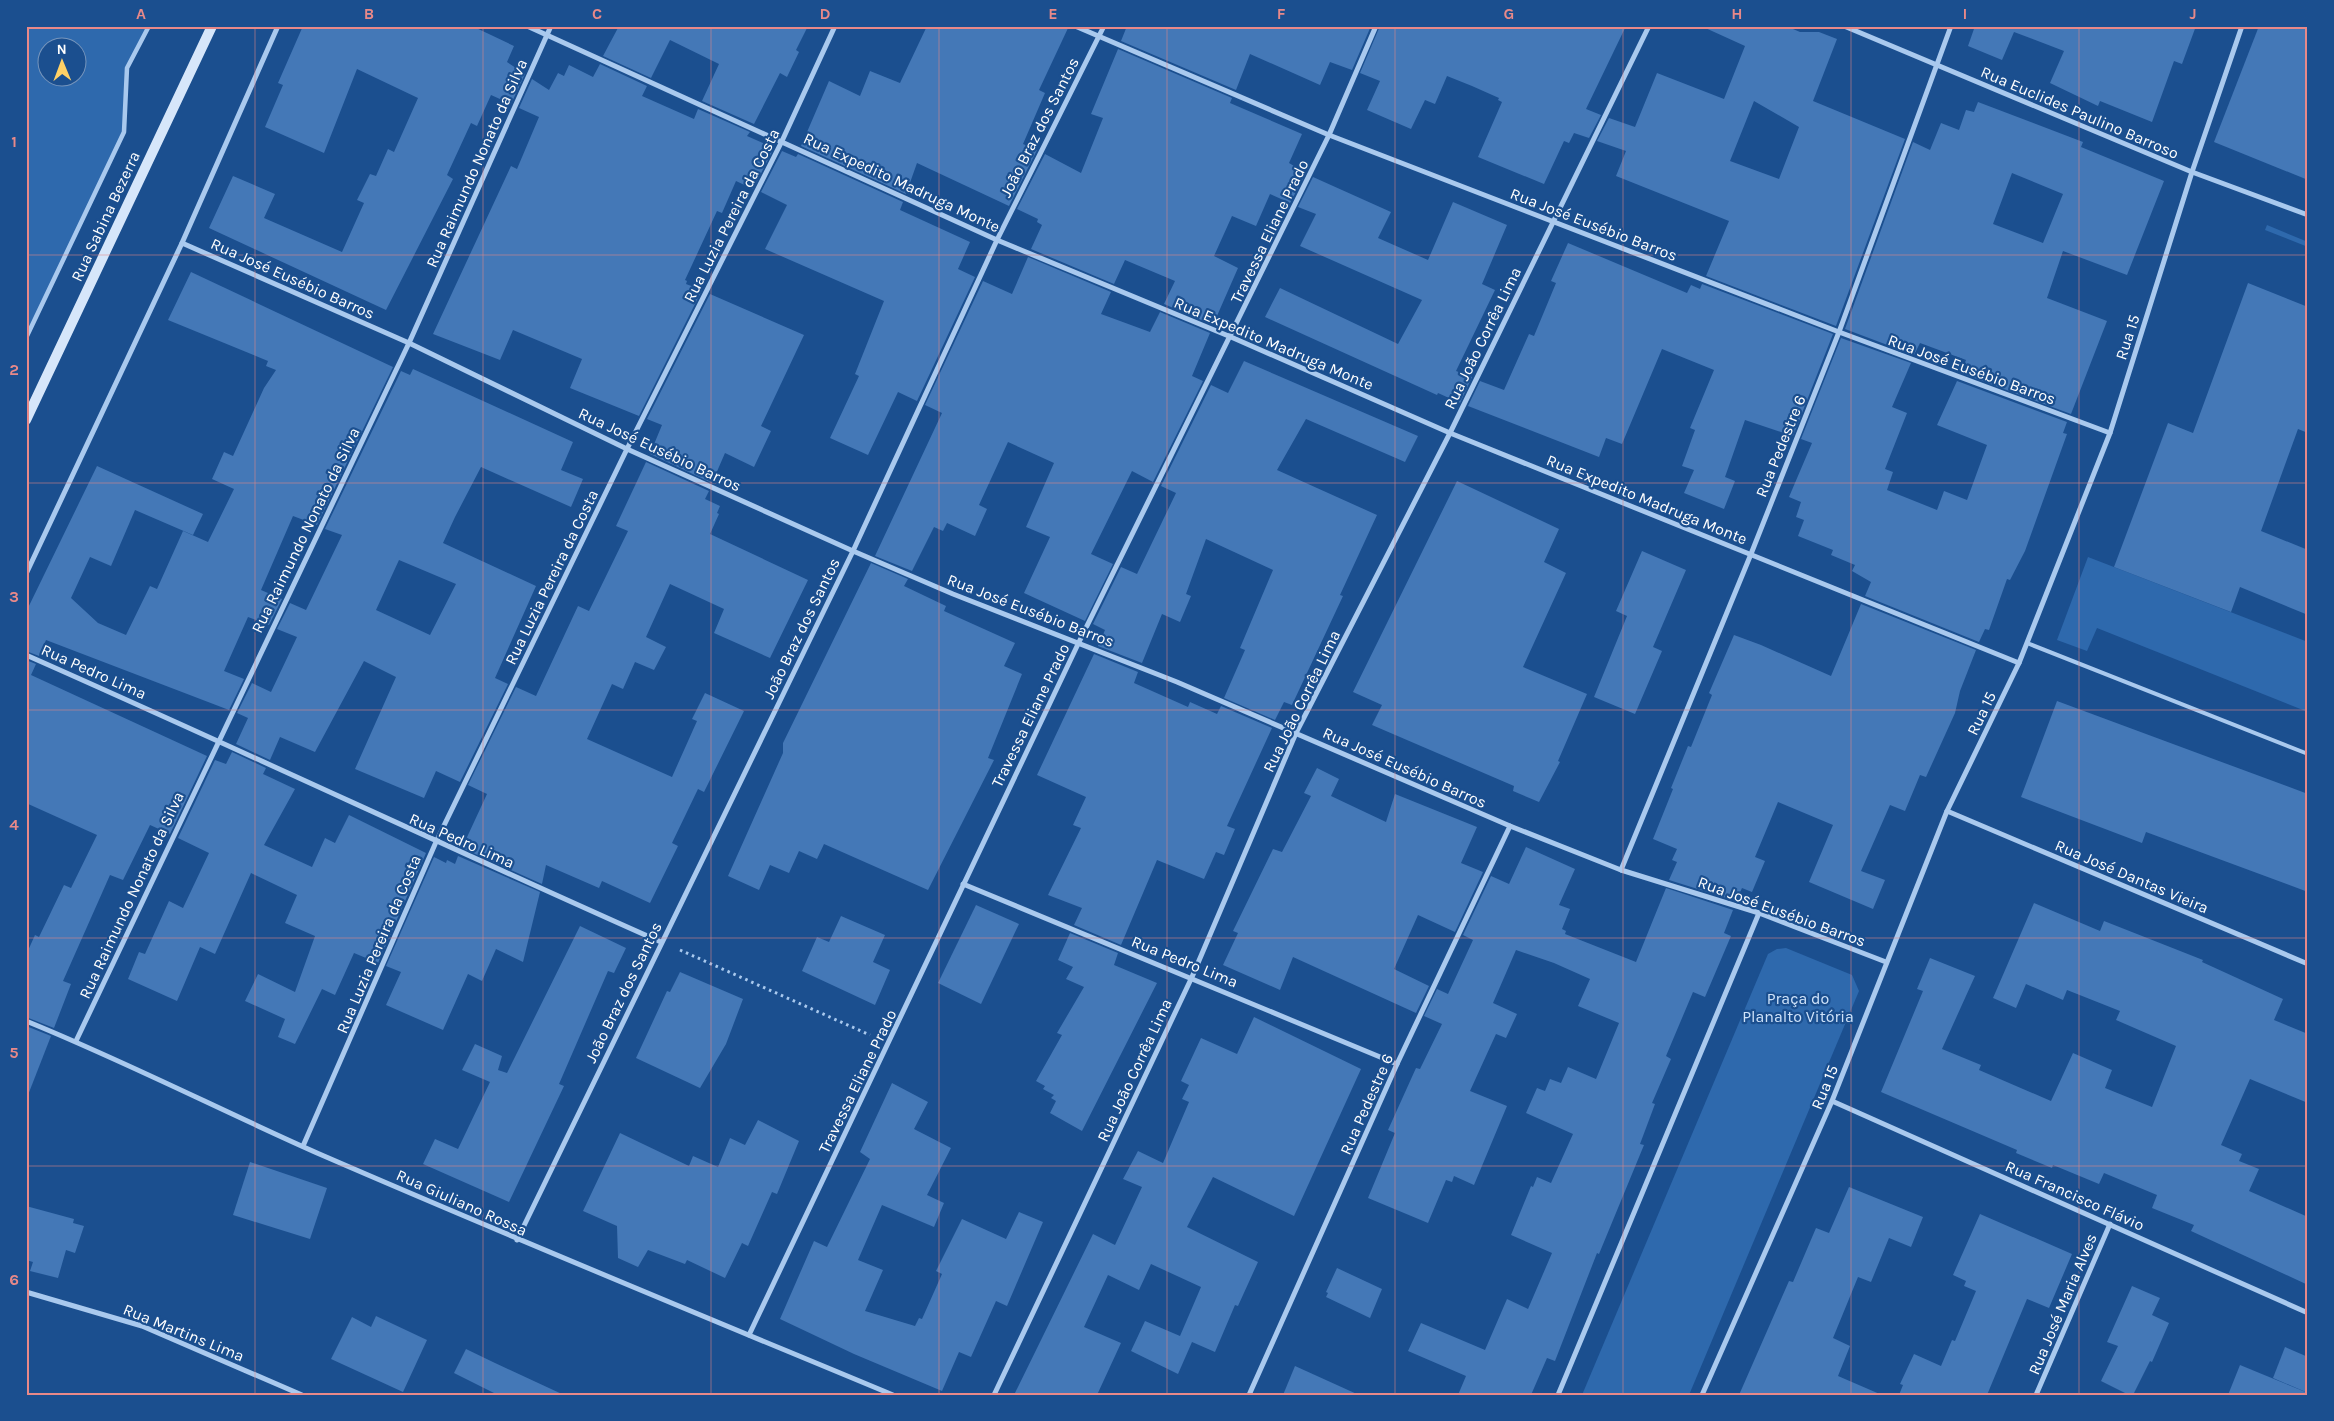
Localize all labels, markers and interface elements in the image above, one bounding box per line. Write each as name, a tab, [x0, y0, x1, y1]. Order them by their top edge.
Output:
text: A	[136, 4, 146, 23]
text: B	[364, 4, 374, 23]
text: C	[592, 4, 602, 23]
text: D	[820, 4, 831, 23]
text: E	[1048, 4, 1058, 23]
text: F	[1277, 4, 1286, 23]
text: G	[1504, 4, 1514, 23]
text: H	[1731, 4, 1743, 23]
text: I	[1963, 4, 1967, 23]
text: J	[2189, 4, 2197, 23]
north arrow	[38, 38, 88, 88]
text: N	[57, 41, 67, 58]
street label: João Braz dos Santos	[996, 54, 1083, 200]
street label: Rua Raimundo Nonato da Silva	[422, 56, 531, 270]
street label: Rua Euclides Paulino Barroso	[1978, 62, 2182, 163]
street label: Rua Luzia Pereira da Costa	[679, 125, 784, 305]
street label: Rua Expedito Madruga Monte	[800, 128, 1003, 236]
text: 1	[11, 132, 17, 151]
street label: Rua Sabina Bezerra	[67, 148, 144, 284]
street label: Travessa Eliane Prado	[1226, 156, 1313, 306]
street label: Rua José Eusébio Barros	[1508, 184, 1680, 265]
street label: Rua José Eusébio Barros	[208, 234, 378, 323]
street label: Rua João Corrêa Lima	[1440, 264, 1525, 412]
street label: Rua Expedito Madruga Monte	[1171, 293, 1376, 394]
street label: Rua 15	[2111, 312, 2144, 362]
street label: Rua José Eusébio Barros	[1885, 330, 2058, 409]
text: 2	[9, 360, 19, 379]
street label: Rua Pedestre 6	[1751, 392, 1810, 500]
street label: Rua José Eusébio Barros	[575, 403, 744, 496]
street label: Rua Raimundo Nonato da Silva	[247, 424, 364, 636]
street label: Rua Expedito Madruga Monte	[1544, 450, 1750, 549]
street label: Rua Luzia Pereira da Costa	[501, 487, 602, 668]
street label: João Braz dos Santos	[759, 555, 844, 702]
street label: Rua José Eusébio Barros	[945, 570, 1117, 651]
text: 3	[9, 587, 19, 606]
street label: Rua João Corrêa Lima	[1259, 627, 1344, 775]
street label: Rua Pedro Lima	[38, 640, 149, 703]
street label: Travessa Eliane Prado	[987, 640, 1074, 790]
street label: Rua 15	[1963, 688, 2000, 738]
street label: Rua José Eusébio Barros	[1320, 723, 1490, 812]
street label: Rua Raimundo Nonato da Silva	[75, 789, 188, 1002]
street label: Rua Pedro Lima	[406, 809, 517, 872]
text: 4	[9, 815, 19, 834]
street label: Rua José Dantas Vieira	[2052, 835, 2212, 917]
street label: Rua Luzia Pereira da Costa	[332, 852, 425, 1036]
street label: Rua José Eusébio Barros	[1695, 872, 1868, 951]
street label: João Braz dos Santos	[581, 919, 666, 1066]
street label: Rua Pedro Lima	[1129, 931, 1241, 991]
park label: Praça do Planalto Vitória	[1742, 989, 1854, 1026]
street label: Rua João Corrêa Lima	[1093, 996, 1176, 1145]
street label: Travessa Eliane Prado	[814, 1006, 901, 1156]
text: 5	[9, 1043, 19, 1062]
street label: Rua Pedestre 6	[1336, 1051, 1397, 1158]
street label: Rua 15	[1807, 1062, 1842, 1112]
street label: Rua Francisco Flávio	[2002, 1156, 2147, 1235]
street label: Rua Giuliano Rossa	[393, 1165, 530, 1240]
street label: Rua José Maria Alves	[2024, 1231, 2101, 1378]
text: 6	[9, 1270, 19, 1289]
street label: Rua Martins Lima	[120, 1300, 247, 1365]

